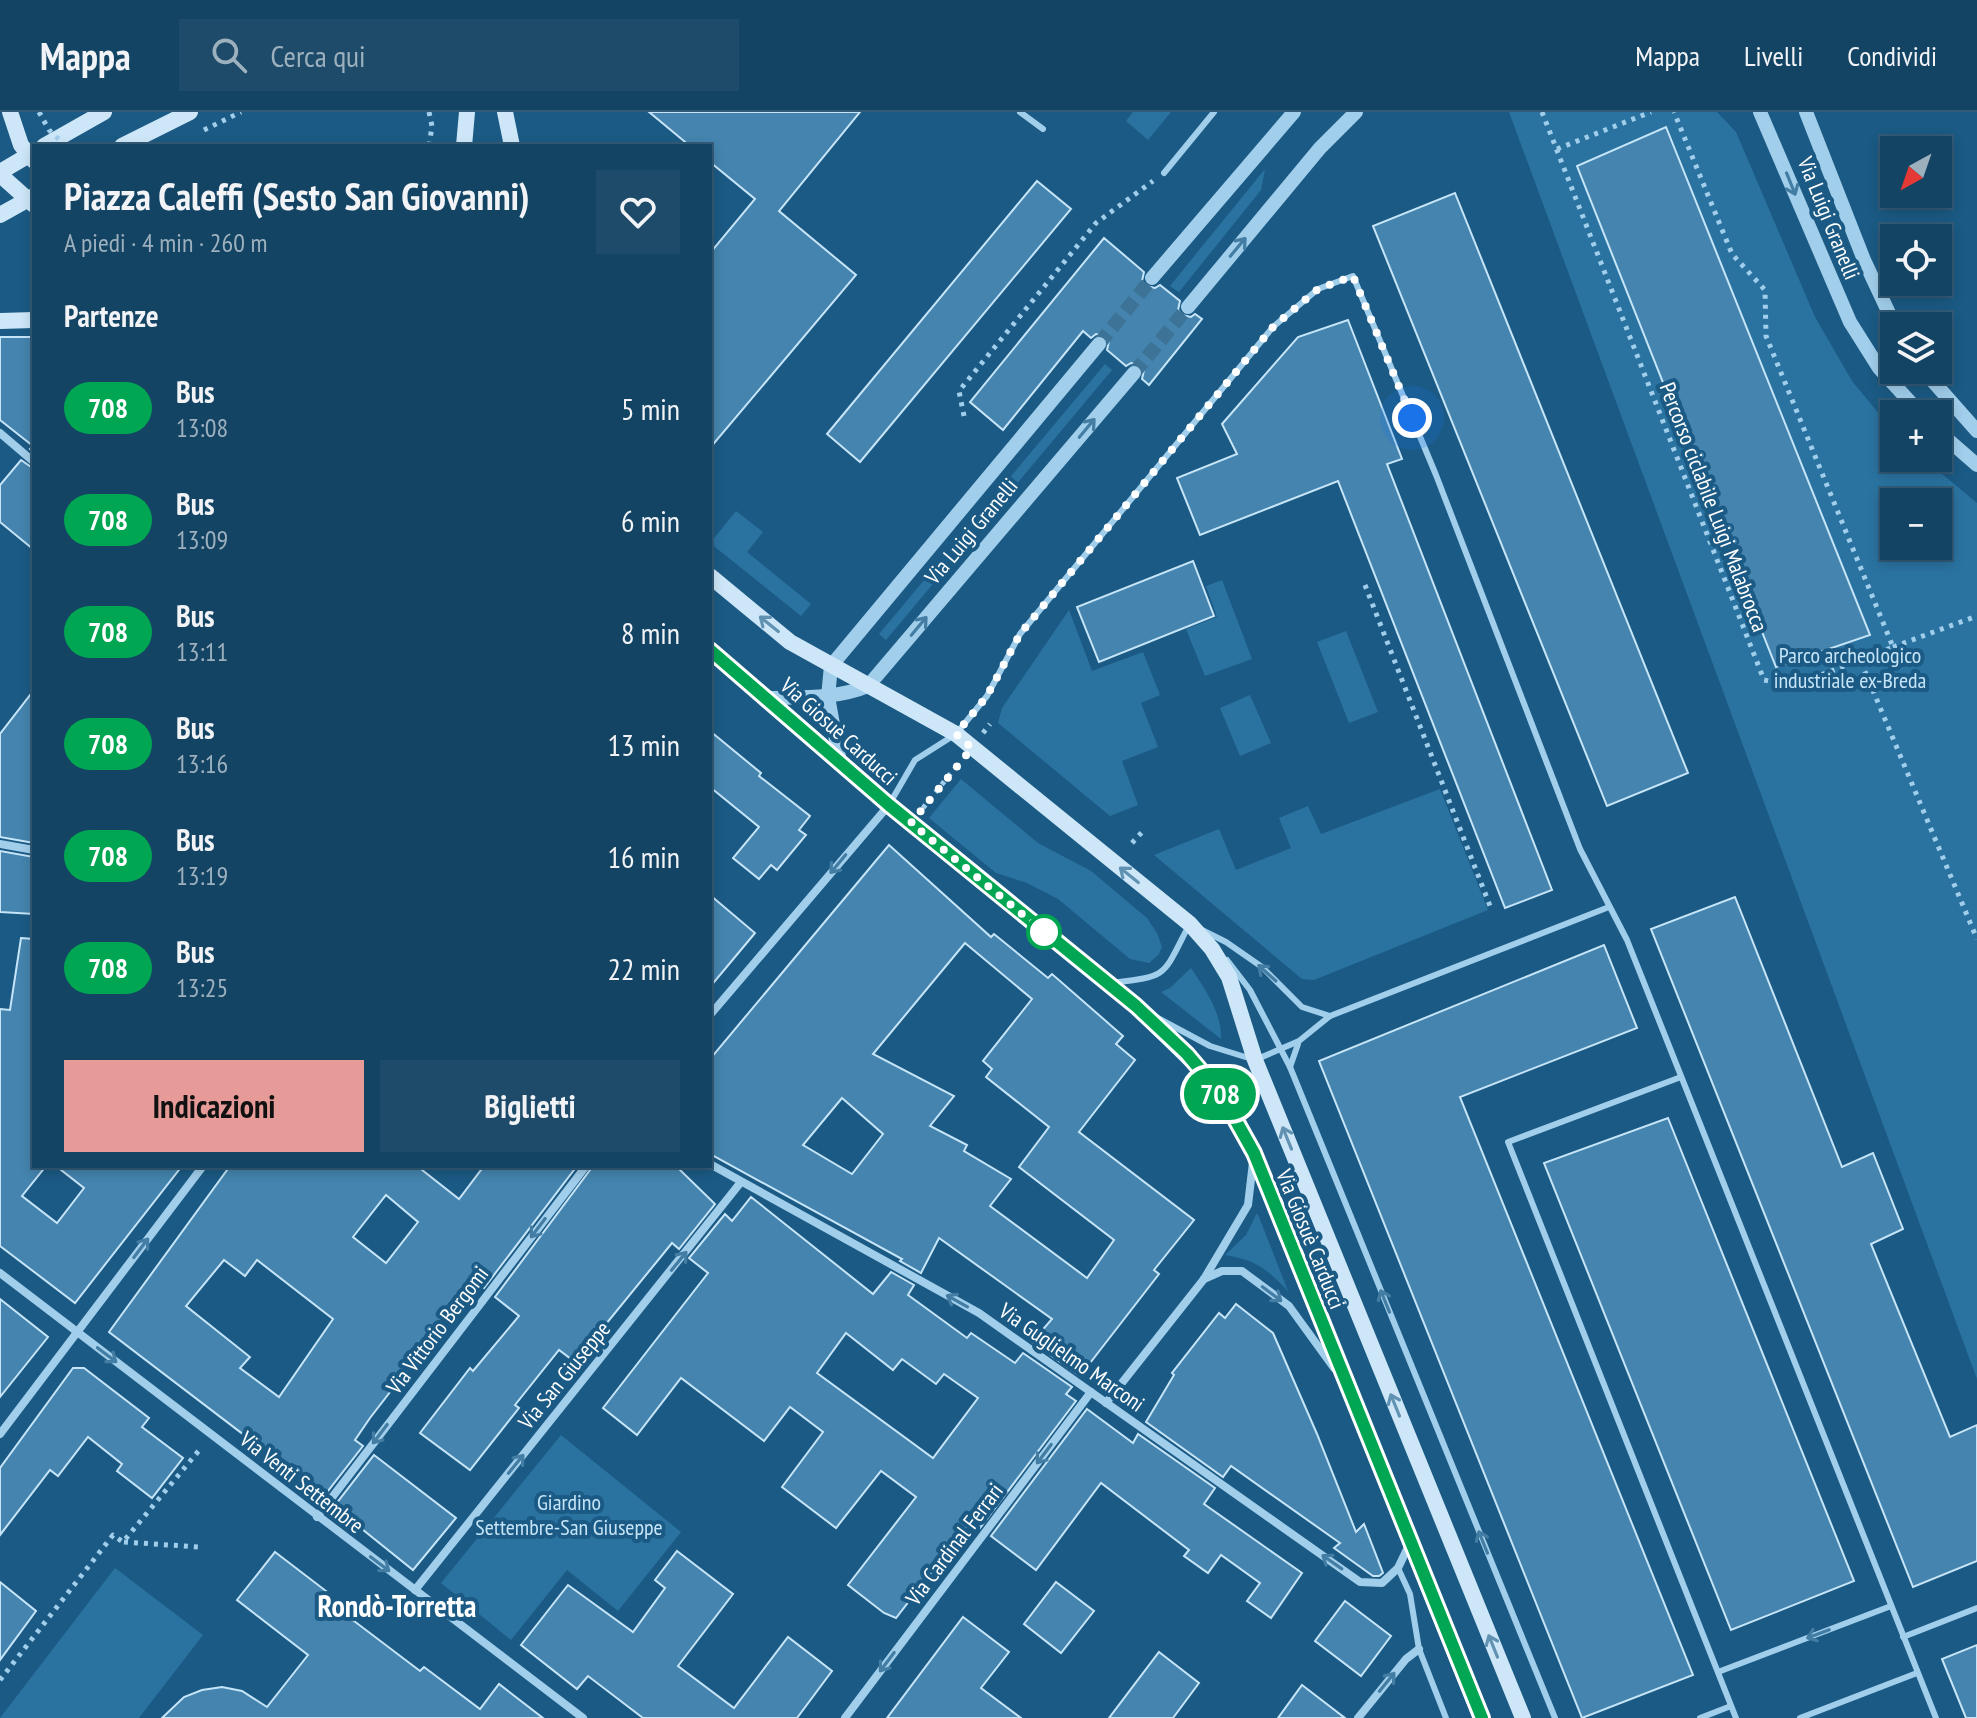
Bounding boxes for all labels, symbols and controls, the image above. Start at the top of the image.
search box [179,19,739,91]
text: Mappa [40,31,131,80]
icon: search [207,33,251,77]
text: Cerca qui [271,36,366,75]
text: Mappa [1635,37,1700,74]
text: Livelli [1744,37,1803,74]
text: Condividi [1847,37,1937,74]
north arrow [1880,136,1952,208]
map controls [1880,136,1952,560]
street label: Via Luigi Granelli [1791,152,1866,283]
button: heart [596,170,680,254]
text: Piazza Caleffi (Sesto San Giovanni) [64,171,530,220]
one-way arrow [1785,171,1799,195]
button: locate [1880,224,1952,296]
text: A piedi · 4 min · 260 m [64,226,267,259]
one-way arrow [1229,238,1247,258]
text: Partenze [64,296,159,335]
button: layers [1880,312,1952,384]
text: Bus [176,372,215,411]
street label: Percorso ciclabile Luigi Malabrocca [1654,378,1774,636]
text: 708 [88,389,128,426]
text: 5 min [621,389,680,428]
your location [1392,398,1432,438]
button: + [1880,400,1952,472]
text: 13:08 [176,411,228,444]
one-way arrow [1078,419,1096,439]
street label: Via Luigi Granelli [918,472,1023,591]
text: Bus [176,484,215,523]
button: − [1880,488,1952,560]
text: 708 [88,501,128,538]
text: 6 min [621,501,680,540]
text: 13:09 [176,523,228,556]
text: Bus [176,596,215,635]
text: 708 [88,613,128,650]
text: 8 min [621,613,680,652]
one-way arrow [759,615,779,633]
one-way arrow [910,617,928,637]
text: 13:11 [176,635,228,668]
park label: Parco archeologico industriale ex-Breda [1774,641,1926,694]
street label: Via Giosuè Carducci [774,670,903,791]
text: Bus [176,708,215,747]
text: 708 [88,725,128,762]
text: 13 min [607,725,680,764]
text: 13:16 [176,747,228,780]
text: Bus [176,820,215,859]
text: 708 [88,837,128,874]
text: 16 min [607,837,680,876]
one-way arrow [829,854,847,874]
text: 13:19 [176,859,228,892]
one-way arrow [1119,866,1140,884]
unlabelled marker [1027,915,1061,949]
text: Bus [176,932,215,971]
text: 708 [88,949,128,986]
text: 22 min [607,949,680,988]
one-way arrow [1257,964,1277,983]
text: 13:25 [176,971,228,1004]
button: Indicazioni [64,1060,364,1152]
button: Biglietti [380,1060,680,1152]
line badge: 708 [1174,1068,1266,1120]
text: 708 [1200,1075,1240,1112]
one-way arrow [1278,1126,1293,1151]
street label: Via Giosuè Carducci [1270,1164,1352,1313]
one-way arrow [530,1217,547,1238]
one-way arrow [133,1238,150,1259]
one-way arrow [669,1250,687,1271]
street label: Via Vittorio Bergomi [379,1261,494,1400]
one-way arrow [1261,1285,1282,1302]
one-way arrow [1377,1289,1391,1314]
one-way arrow [946,1293,970,1308]
street label: Via Guglielmo Marconi [993,1296,1150,1418]
street label: Via San Giuseppe [511,1315,616,1435]
one-way arrow [95,1346,117,1363]
one-way arrow [1387,1393,1402,1418]
one-way arrow [371,1423,388,1444]
street label: Via Venti Settembre [234,1424,370,1539]
one-way arrow [1036,1443,1053,1465]
one-way arrow [508,1454,525,1475]
street label: Via Cardinal Ferrari [898,1478,1009,1611]
park label: Giardino Settembre-San Giuseppe [475,1488,663,1541]
one-way arrow [1475,1530,1489,1555]
one-way arrow [1321,1554,1343,1570]
one-way arrow [368,1555,390,1572]
district label: Rondò-Torretta [318,1586,476,1625]
one-way arrow [1806,1628,1831,1642]
one-way arrow [1485,1634,1500,1659]
one-way arrow [879,1651,896,1672]
one-way arrow [1378,1672,1396,1693]

